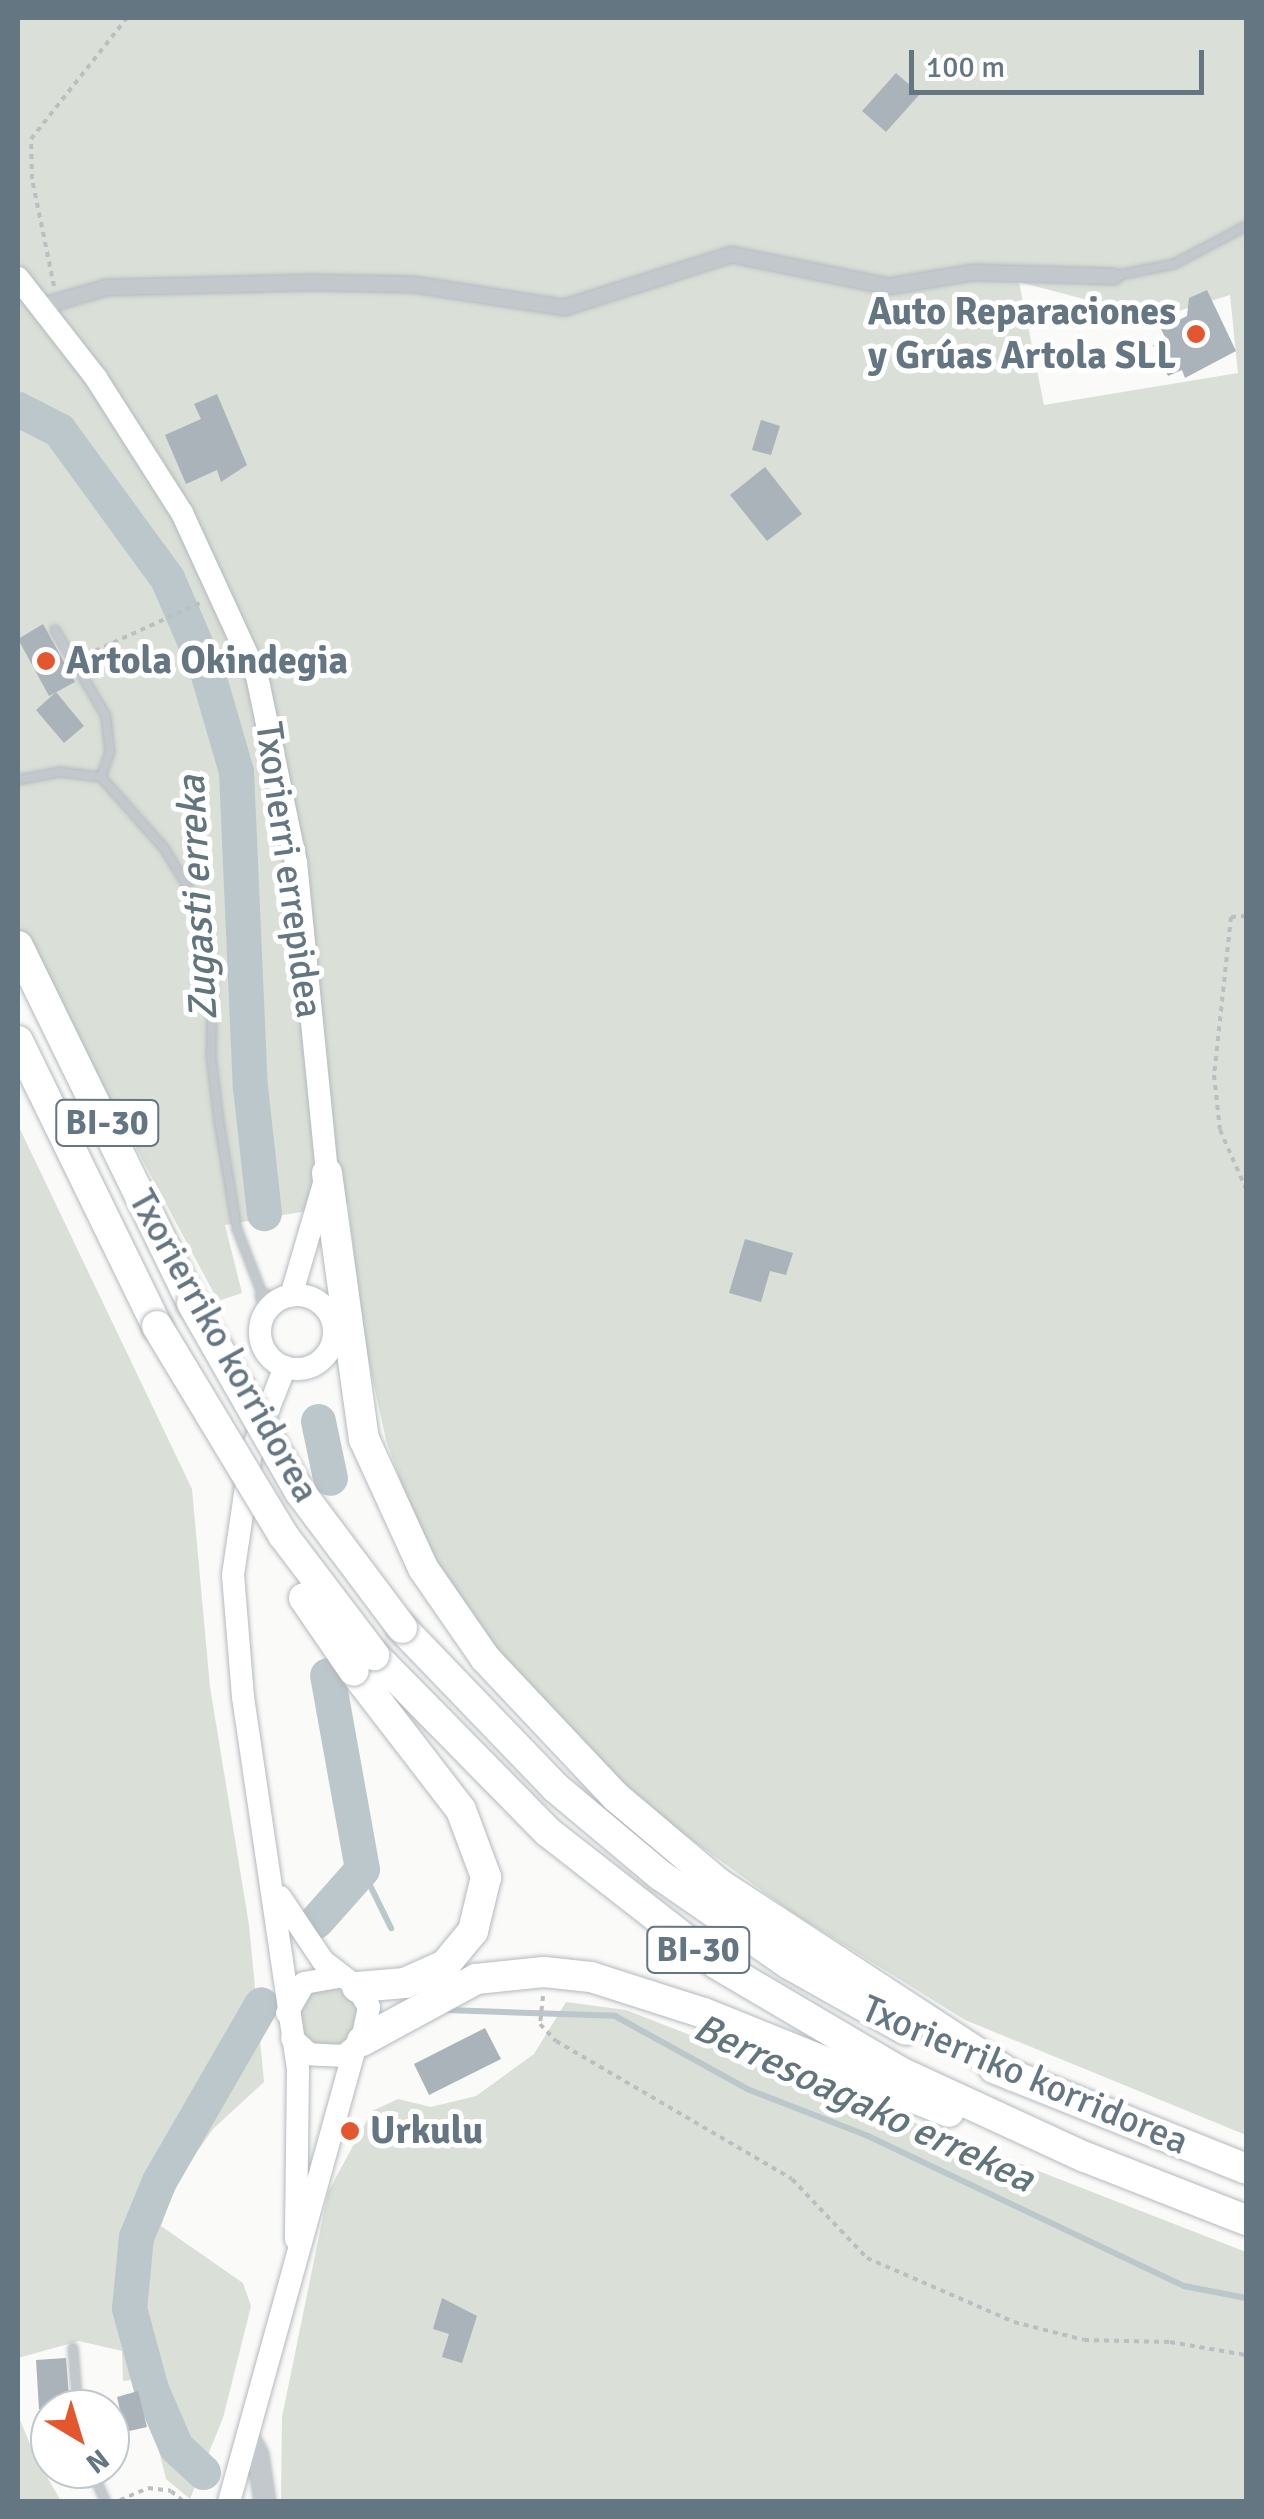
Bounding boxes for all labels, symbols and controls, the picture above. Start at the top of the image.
scale bar [914,30,1209,92]
text: 100 m [926,49,1005,86]
place label: Auto Reparaciones y Grúas Artola SLL [868,289,1176,378]
marker: Auto Reparaciones y Grúas Artola SLL [1185,323,1207,345]
place label: Artola Okindegia [66,638,348,684]
marker: Artola Okindegia [35,650,57,672]
street label: Txorierri errepidea [246,719,332,1021]
water label: Zugasti erreka [167,774,227,1022]
road number: BI-30 [54,1093,160,1153]
street label: Txorierriko korridorea [119,1182,329,1510]
road number: BI-30 [646,1920,750,1980]
street label: Txorierriko korridorea [855,1986,1195,2164]
water label: Berresoagako errekea [686,2003,1042,2203]
place label: Urkulu [370,2108,483,2154]
marker: Urkulu [339,2120,361,2142]
north arrow [30,2389,130,2489]
text: N [79,2442,115,2480]

